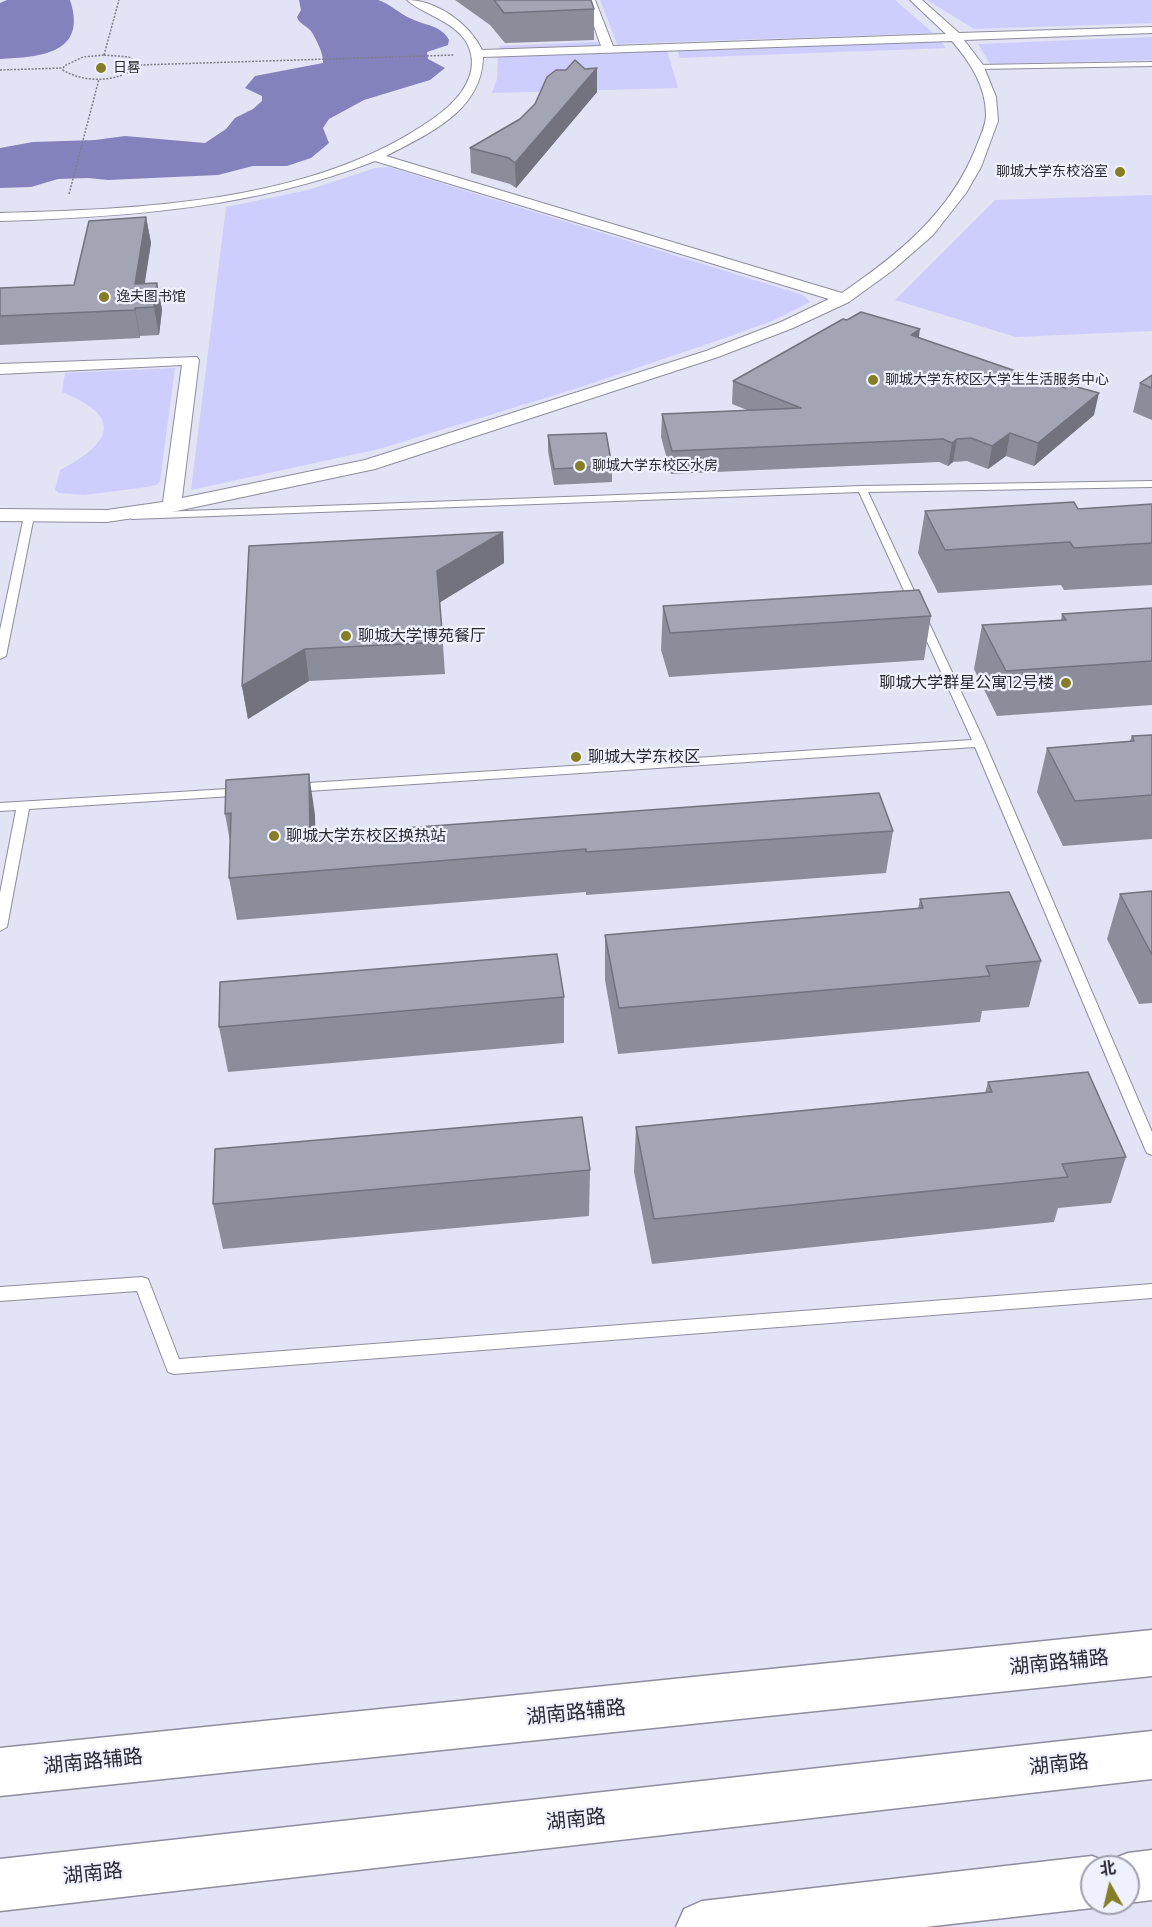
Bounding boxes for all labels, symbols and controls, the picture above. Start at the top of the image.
place label: 日晷 [113,60,141,76]
marker: 日晷 [94,61,108,75]
place label: 聊城大学东校浴室 [996,164,1108,180]
marker: 聊城大学东校浴室 [1113,165,1127,179]
place label: 逸夫图书馆 [116,289,186,305]
marker: 逸夫图书馆 [97,290,111,304]
place label: 聊城大学东校区大学生生活服务中心 [885,372,1109,388]
marker: 聊城大学东校区大学生生活服务中心 [866,373,880,387]
place label: 聊城大学东校区水房 [592,458,718,474]
marker: 聊城大学东校区水房 [573,459,587,473]
place label: 聊城大学博苑餐厅 [358,626,486,646]
marker: 聊城大学博苑餐厅 [339,629,353,643]
place label: 聊城大学群星公寓12号楼 [879,673,1054,693]
marker: 聊城大学群星公寓12号楼 [1059,676,1073,690]
place label: 聊城大学东校区 [588,747,700,767]
marker: 聊城大学东校区 [569,750,583,764]
place label: 聊城大学东校区换热站 [286,826,446,846]
marker: 聊城大学东校区换热站 [267,829,281,843]
street label: 湖南路辅路 [1008,1646,1110,1680]
street label: 湖南路辅路 [525,1696,627,1730]
street label: 湖南路辅路 [42,1745,144,1779]
street label: 湖南路 [1028,1750,1090,1780]
street label: 湖南路 [545,1805,607,1835]
north arrow [1080,1855,1140,1915]
text: 北 [1098,1858,1117,1879]
street label: 湖南路 [62,1859,124,1889]

